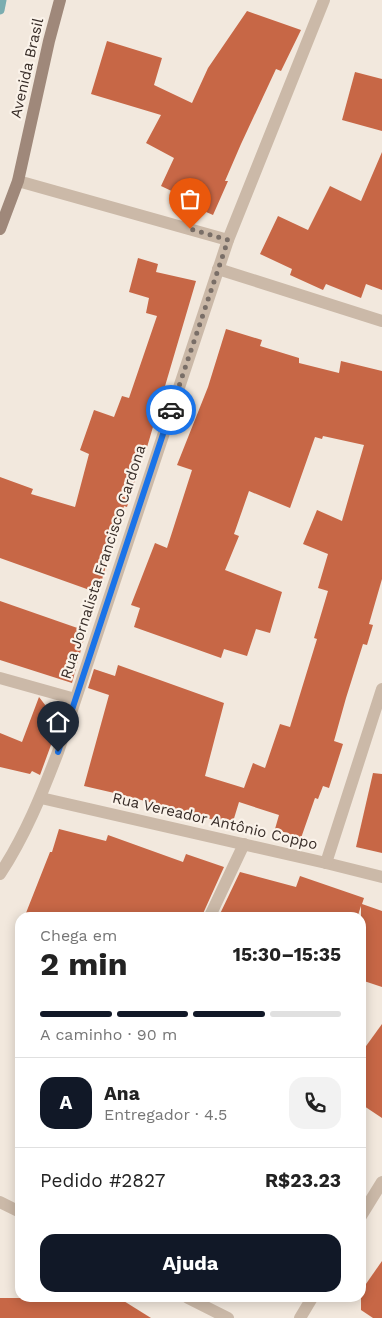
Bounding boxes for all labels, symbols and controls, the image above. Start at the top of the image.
street label: Avenida Brasil [7,16,47,120]
pin [169,178,211,229]
icon: bag [176,185,204,213]
courier [146,385,196,435]
icon: car [157,396,185,424]
street label: Rua Jornalista Francisco Cardona [57,442,150,681]
pin [37,701,79,752]
icon: home [44,708,72,736]
street label: Rua Vereador Antônio Coppo [111,789,319,853]
text: Chega em [40,926,117,945]
text: 15:30–15:35 [233,943,341,966]
text: 2 min [40,945,128,983]
text: A caminho · 90 m [40,1025,177,1044]
button: phone [289,1077,341,1129]
text: Ana [104,1082,140,1105]
text: A [60,1091,72,1114]
text: Entregador · 4.5 [104,1105,227,1124]
text: Pedido #2827 [40,1169,165,1192]
text: R$23.23 [265,1169,341,1192]
button: Ajuda [40,1234,341,1292]

